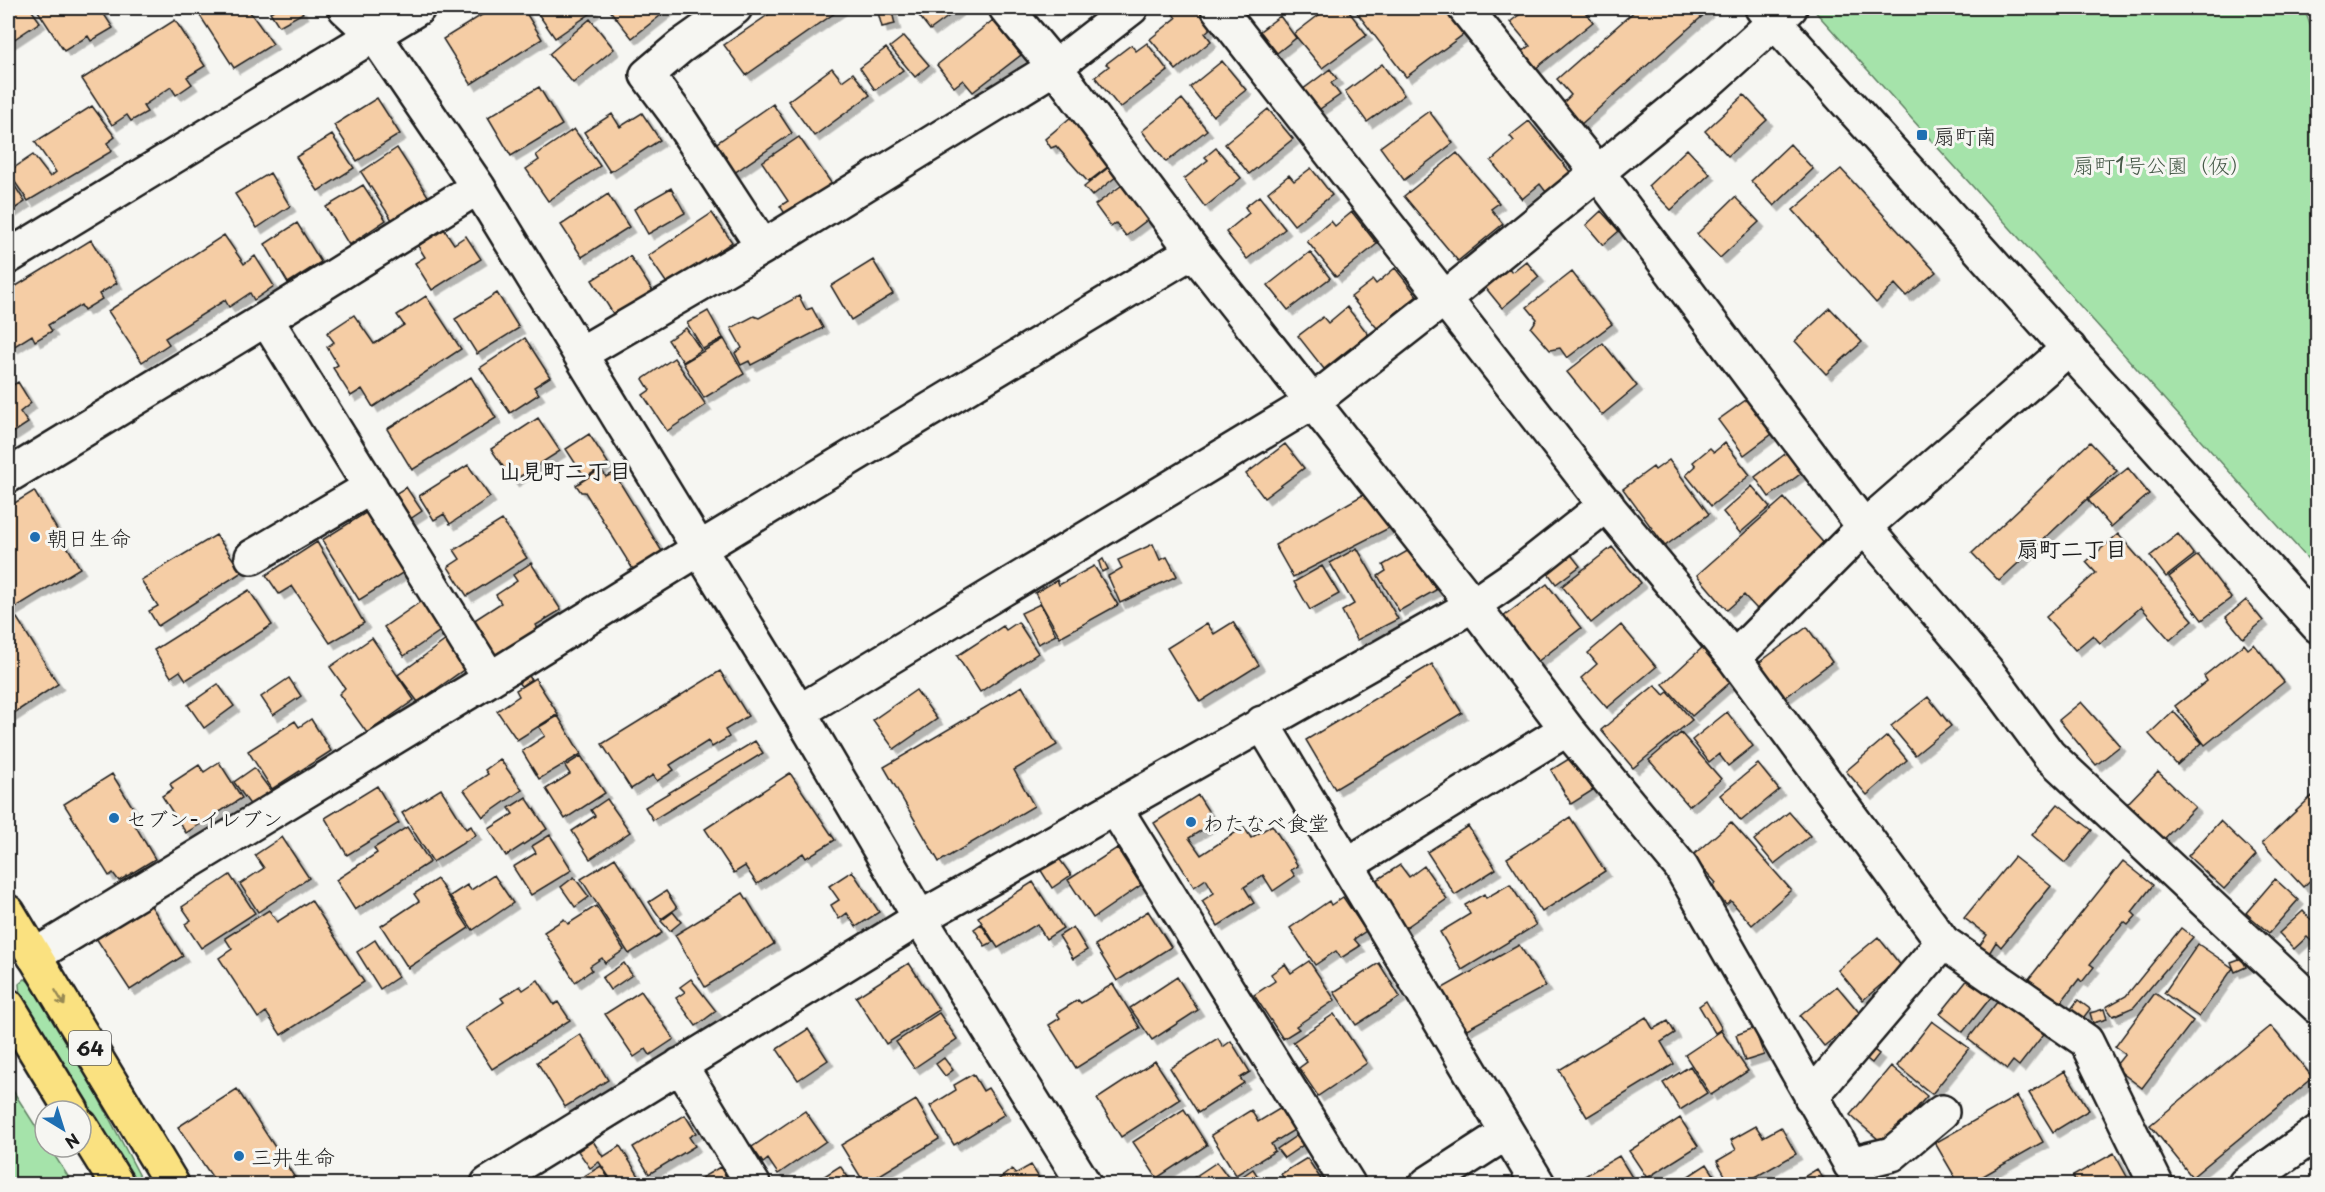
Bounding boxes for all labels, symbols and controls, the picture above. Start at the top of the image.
place label: 扇町南 [1934,119,1997,151]
marker: 扇町南 [1915,128,1929,142]
park label: 扇町1号公園（仮） [2073,148,2251,180]
district label: 山見町二丁目 [499,453,631,486]
place label: 朝日生命 [47,521,131,553]
marker: 朝日生命 [28,530,42,544]
district label: 扇町二丁目 [2017,531,2127,564]
place label: セブン-イレブン [126,802,283,834]
place label: わたなべ食堂 [1203,806,1329,838]
marker: セブン-イレブン [107,811,121,825]
marker: わたなべ食堂 [1184,815,1198,829]
one-way arrow [54,989,66,1006]
road number: 64 [69,1031,111,1065]
north arrow [33,1099,93,1159]
text: N [60,1128,85,1155]
place label: 三井生命 [251,1140,335,1172]
marker: 三井生命 [232,1149,246,1163]

